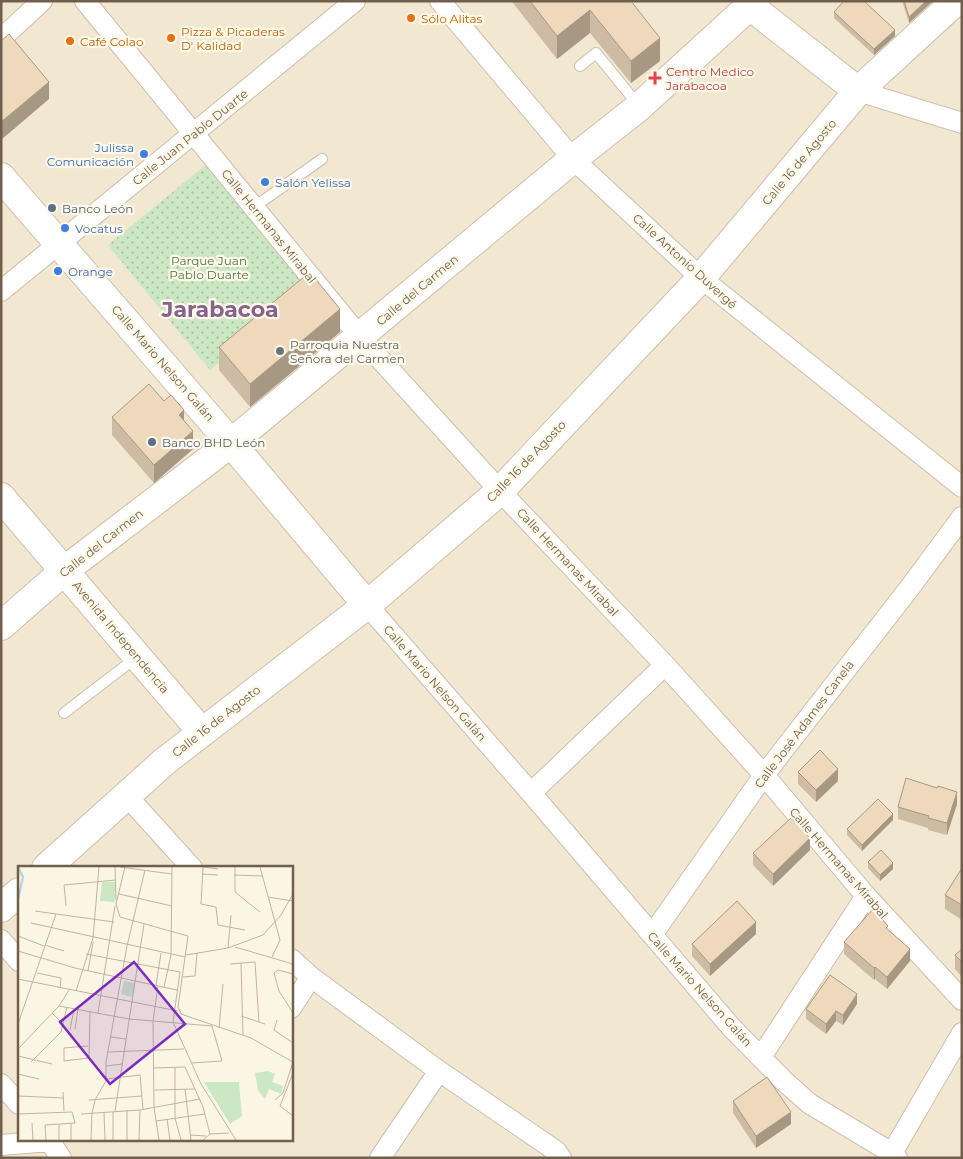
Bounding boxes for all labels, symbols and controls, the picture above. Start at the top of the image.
place label: Sólo Alitas [421,11,482,26]
marker: Sólo Alitas [405,12,417,24]
place label: Pizza & Picaderas D' Kalidad [181,24,285,53]
marker: Pizza & Picaderas D' Kalidad [165,32,177,44]
place label: Café Colao [80,34,143,49]
marker: Café Colao [64,35,76,47]
place label: Centro Medico Jarabacoa [665,64,754,93]
marker: Centro Medico Jarabacoa [648,71,662,85]
street label: Calle Juan Pablo Duarte [129,86,251,188]
street label: Calle 16 de Agosto [759,116,839,208]
place label: Julissa Comunicación [47,140,134,169]
marker: Julissa Comunicación [138,148,150,160]
street label: Calle Hermanas Mirabal [218,166,320,286]
place label: Salón Yelissa [275,175,351,190]
marker: Salón Yelissa [259,176,271,188]
place label: Banco León [62,201,133,216]
marker: Banco León [46,202,58,214]
street label: Calle Antonio Duvergé [630,210,740,312]
place label: Vocatus [75,221,123,236]
marker: Vocatus [59,222,71,234]
street label: Calle del Carmen [373,251,461,329]
park label: Parque Juan Pablo Duarte [169,253,249,282]
place label: Orange [68,264,113,279]
marker: Orange [52,265,64,277]
district label: Jarabacoa [161,296,278,323]
street label: Calle Mario Nelson Galán [108,302,218,424]
place label: Parroquia Nuestra Señora del Carmen [290,337,405,366]
marker: Parroquia Nuestra Señora del Carmen [274,345,286,357]
street label: Calle 16 de Agosto [483,417,569,505]
place label: Banco BHD León [162,435,265,450]
marker: Banco BHD León [146,436,158,448]
street label: Calle Hermanas Mirabal [514,505,622,619]
street label: Calle del Carmen [56,506,146,580]
street label: Avenida Independencia [69,578,173,696]
street label: Calle Mario Nelson Galán [380,622,490,744]
street label: Calle José Adames Canela [751,657,857,791]
street label: Calle 16 de Agosto [169,682,263,760]
street label: Calle Hermanas Mirabal [787,804,891,922]
inset map [18,866,292,1142]
street label: Calle Mario Nelson Galán [645,929,755,1049]

